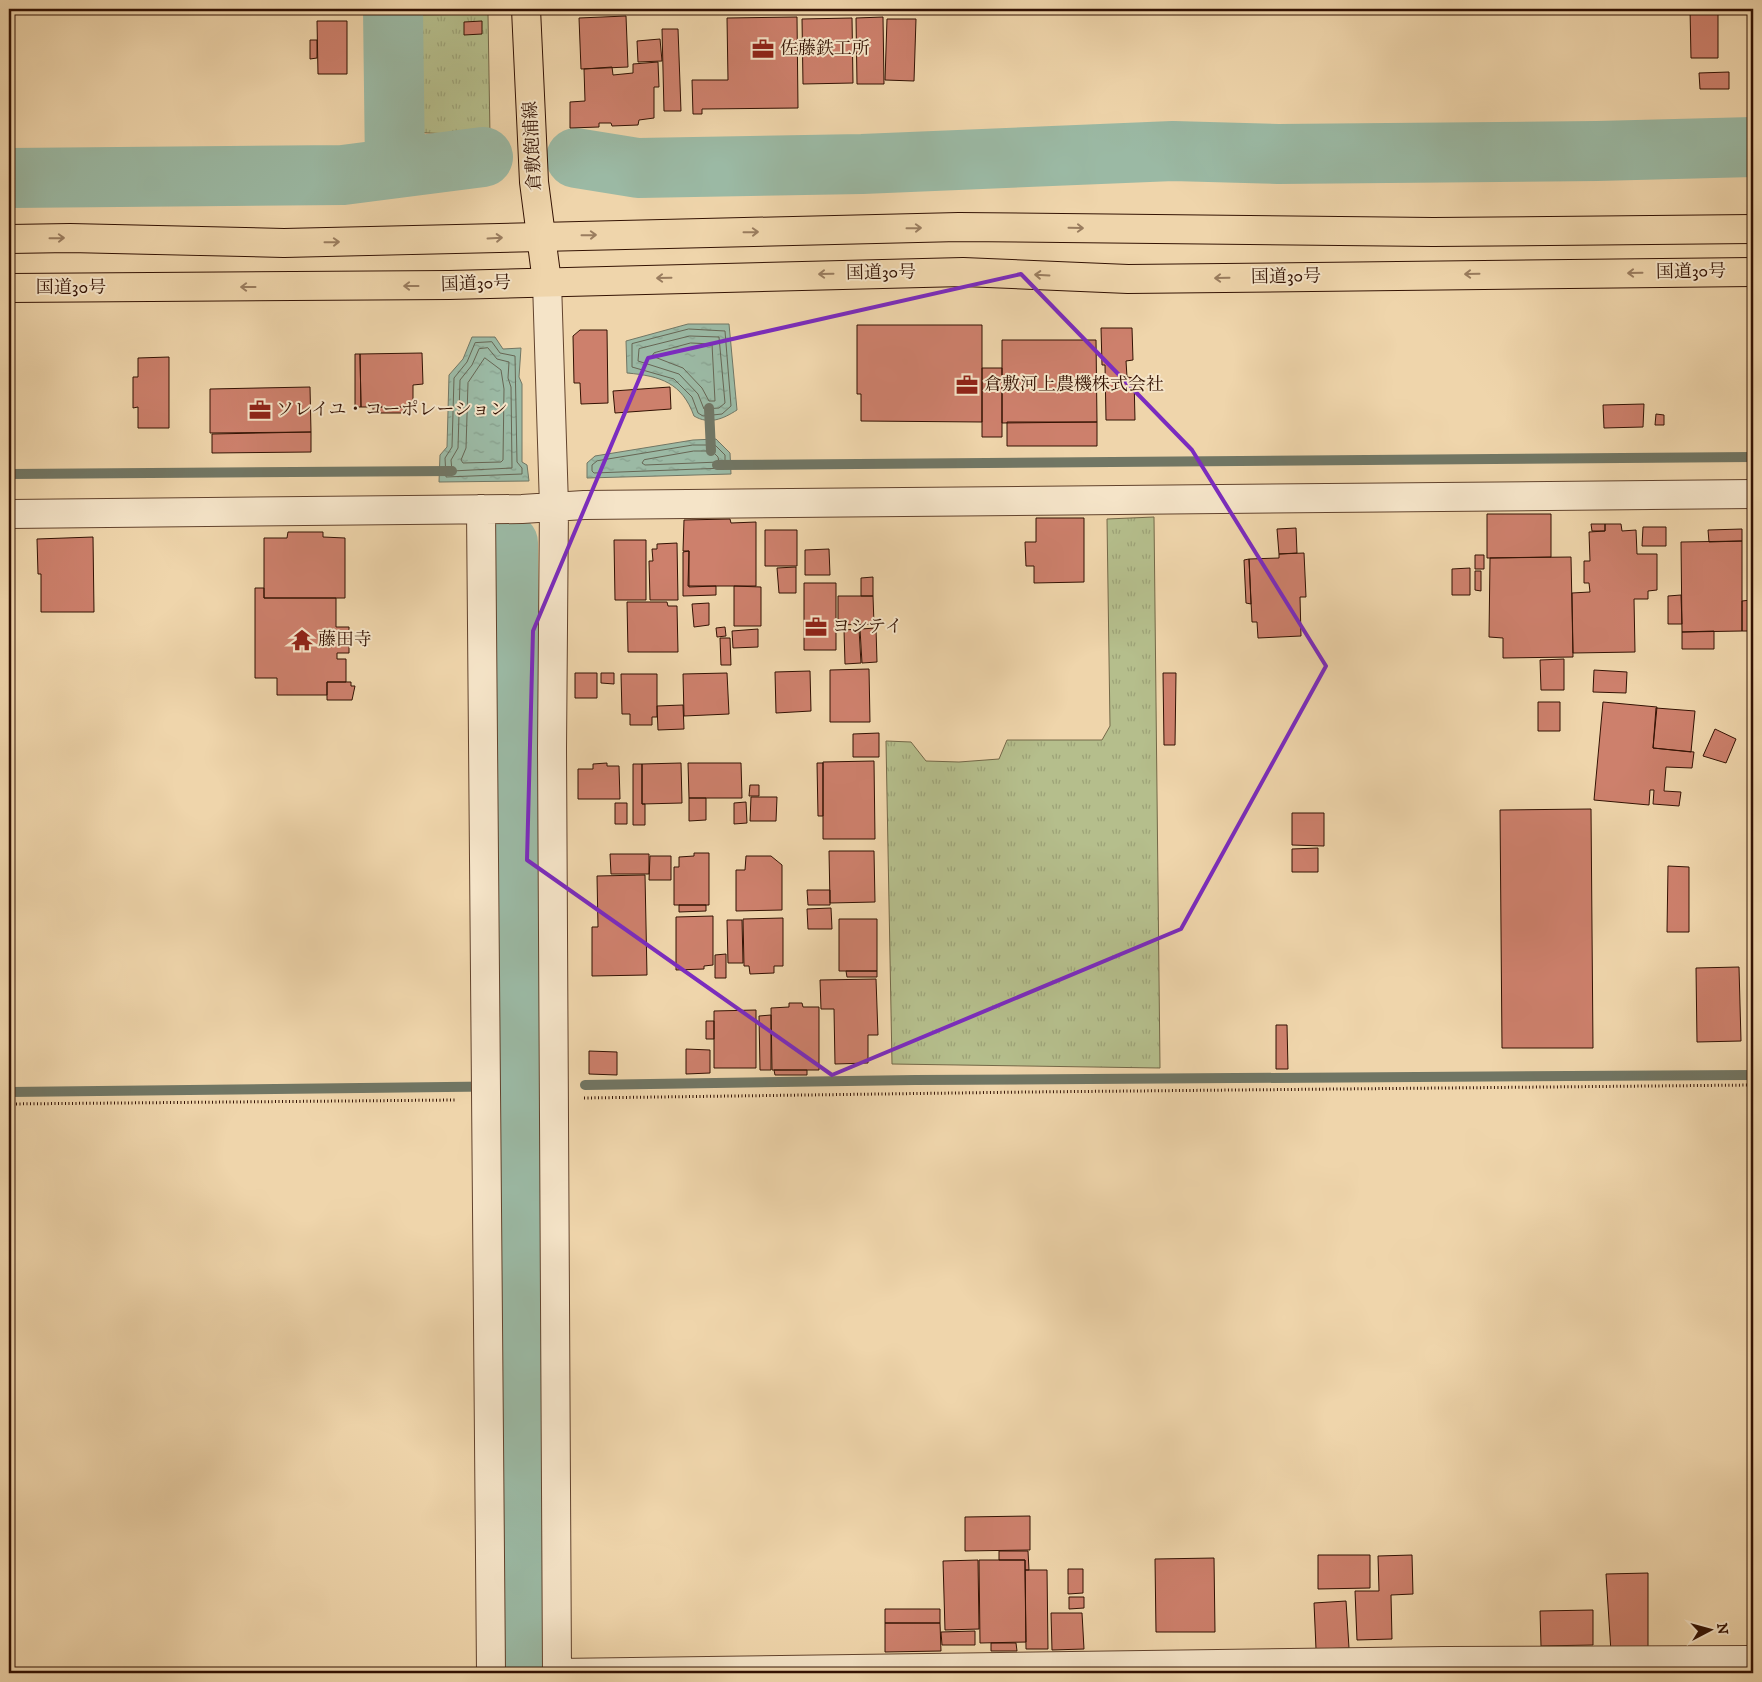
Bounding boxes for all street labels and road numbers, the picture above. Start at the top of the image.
street label: 倉敷飽浦線 [520,100,546,192]
street label: 国道30号 [1656,260,1726,284]
street label: 国道30号 [846,261,916,285]
street label: 国道30号 [1251,265,1321,289]
street label: 国道30号 [440,272,512,296]
street label: 国道30号 [36,277,106,299]

